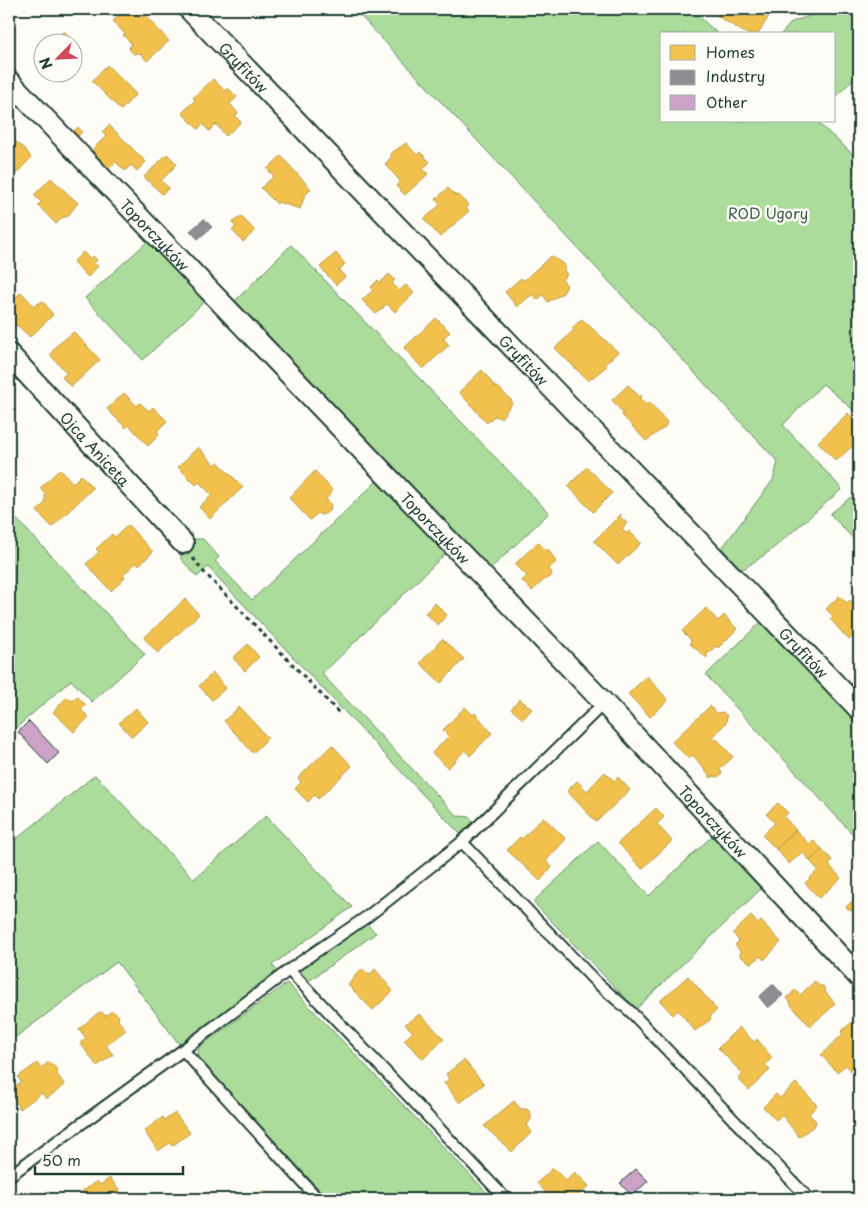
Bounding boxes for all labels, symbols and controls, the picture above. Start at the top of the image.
north arrow [32,32,82,82]
legend [660,32,836,122]
street label: Gryfitów [214,36,275,98]
text: Homes [706,40,755,63]
text: N [34,54,58,73]
text: Industry [706,64,765,87]
text: Other [706,90,747,113]
street label: Toporczyków [115,193,196,276]
park label: ROD Ugory [728,201,808,224]
street label: Gryfitów [494,329,555,390]
street label: Ojca Aniceta [55,406,136,491]
street label: Toporczyków [396,486,477,569]
street label: Gryfitów [774,621,835,683]
street label: Toporczyków [674,779,754,863]
scale bar [35,1143,182,1175]
text: 50 m [42,1148,81,1171]

